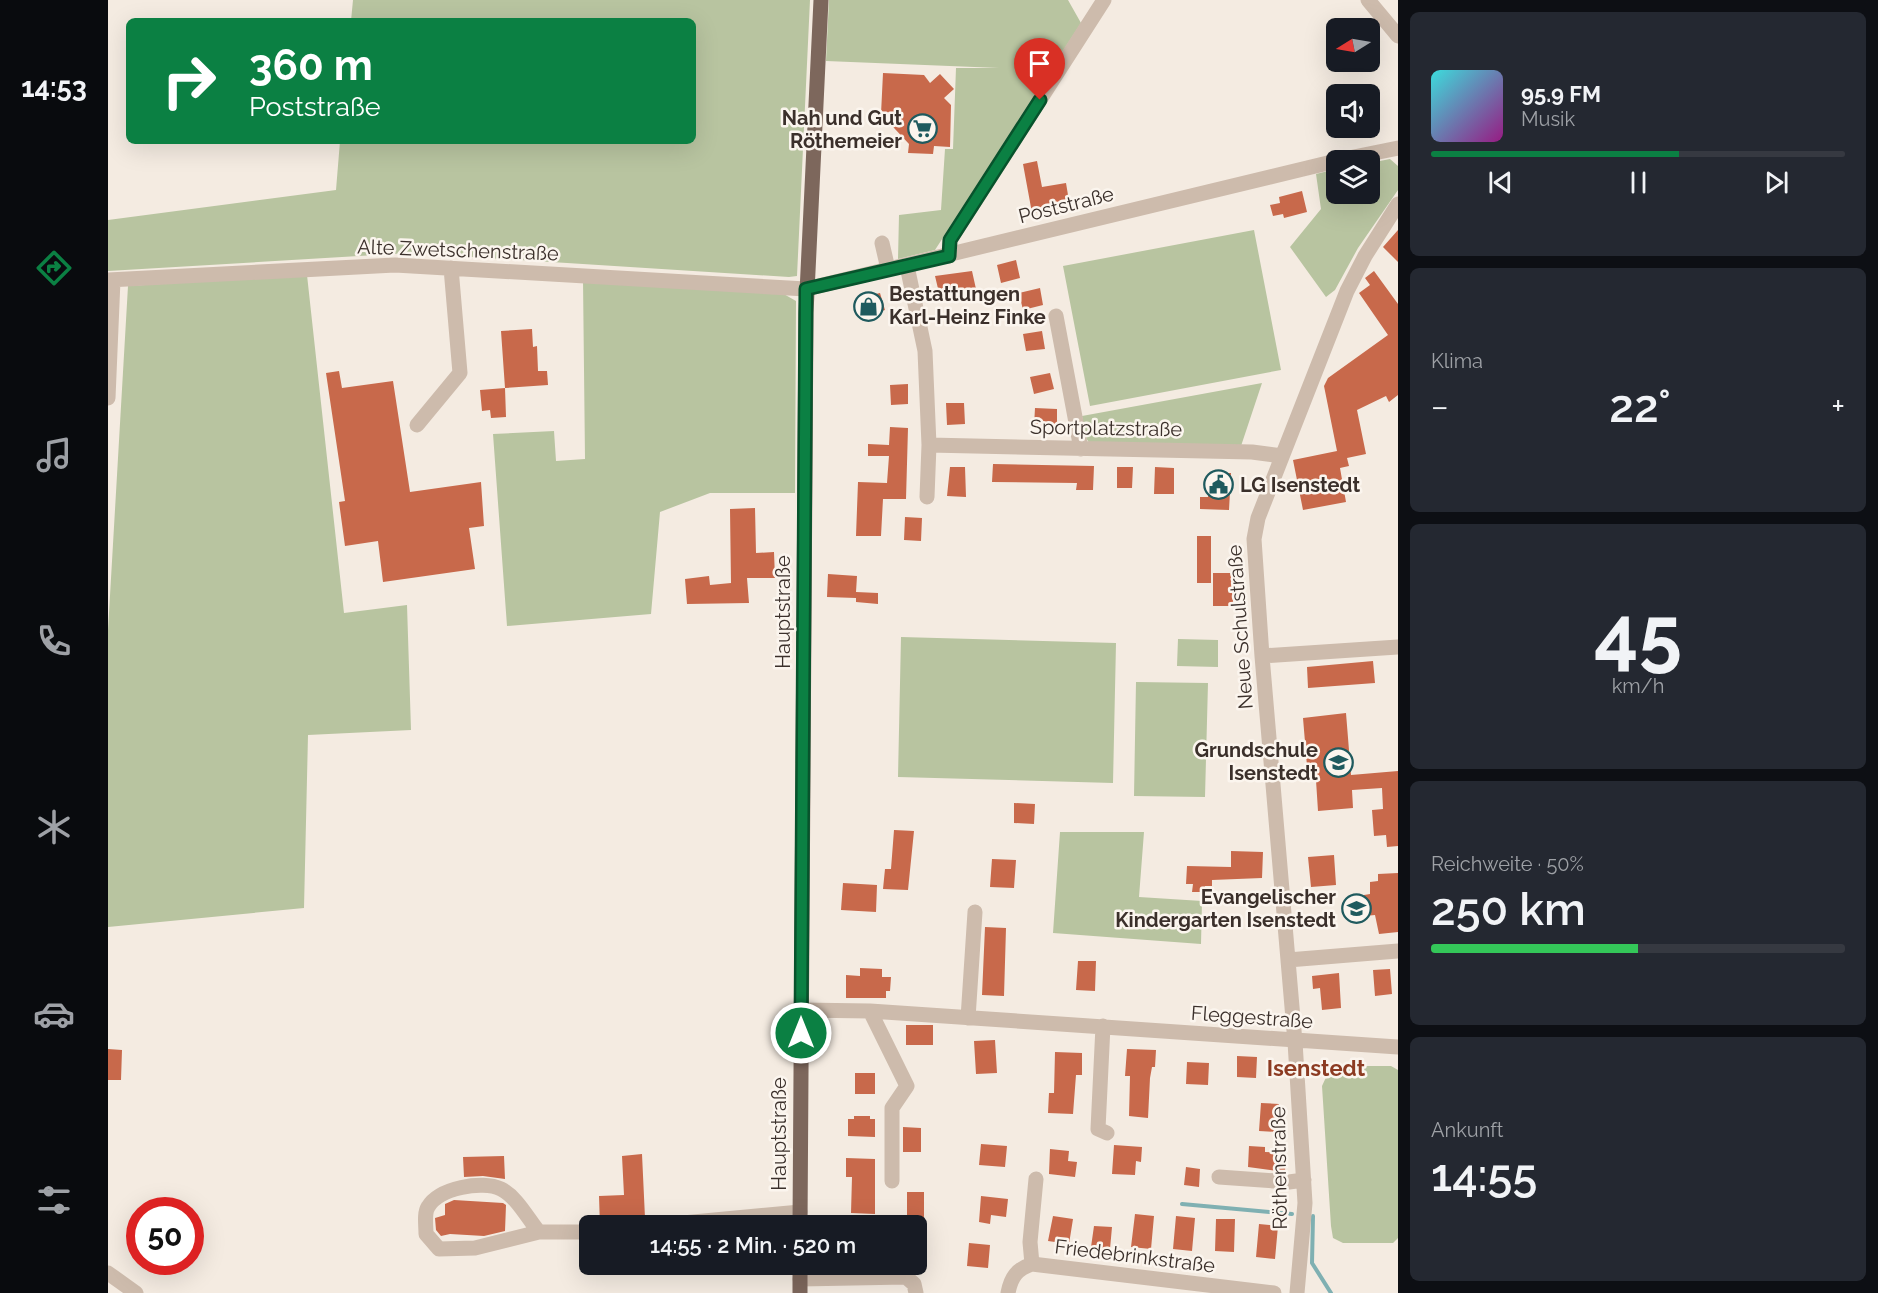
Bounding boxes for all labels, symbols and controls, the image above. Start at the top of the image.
north arrow [1326,18,1380,72]
map controls [1326,18,1380,204]
pin [1014,38,1065,100]
text: 360 m [249,41,373,90]
icon: right [150,42,228,120]
icon: arrive [1023,47,1056,80]
text: 14:53 [21,72,87,103]
text: 95.9 FM [1521,81,1601,107]
button: sound [1326,84,1380,138]
text: Poststraße [249,91,381,122]
place label: Nah und Gut Röthemeier [782,106,902,153]
text: Musik [1521,107,1575,131]
supermarket icon: Nah und Gut Röthemeier [907,113,939,145]
button: layers [1326,150,1380,204]
icon: previous [1484,166,1517,199]
icon: pause [1622,166,1655,199]
icon: next [1760,166,1793,199]
street label: Poststraße [1016,182,1116,228]
street label: Alte Zwetschenstraße [357,234,559,266]
icon: directions [33,247,75,289]
place label: Bestattungen Karl-Heinz Finke [889,282,1046,329]
shop icon: Bestattungen Karl-Heinz Finke [852,290,884,322]
text: Klima [1431,349,1483,373]
text: 22° [1609,380,1671,433]
text: − [1431,387,1449,426]
text: + [1831,387,1845,426]
street label: Sportplatzstraße [1030,415,1183,441]
icon: music [33,434,75,476]
public building icon: LG Isenstedt [1203,469,1235,501]
place label: LG Isenstedt [1240,473,1360,497]
street label: Neue Schulstraße [1222,544,1258,710]
street label: Hauptstraße [771,555,795,669]
text: 45 [1594,589,1682,680]
icon: phone [33,620,75,662]
text: km/h [1612,674,1664,698]
place label: Grundschule Isenstedt [1195,738,1318,785]
school or university icon: Grundschule Isenstedt [1323,746,1355,778]
icon: climate [33,806,75,848]
text: Reichweite · 50% [1431,852,1584,876]
text: 250 km [1431,883,1586,936]
place label: Evangelischer Kindergarten Isenstedt [1115,885,1336,932]
school or university icon: Evangelischer Kindergarten Isenstedt [1341,892,1373,924]
icon: car [33,993,75,1035]
position arrow [769,1001,833,1065]
street label: Fleggestraße [1190,1001,1314,1033]
district label: Isenstedt [1267,1055,1366,1081]
street label: Hauptstraße [767,1077,791,1191]
street label: Röthenstraße [1266,1106,1292,1230]
text: Ankunft [1431,1118,1504,1142]
text: 14:55 [1431,1149,1537,1202]
icon: filters [33,1179,75,1221]
speed limit sign: 50 [126,1197,204,1275]
text: 14:55 · 2 Min. · 520 m [650,1232,856,1258]
street label: Friedebrinkstraße [1053,1234,1217,1278]

